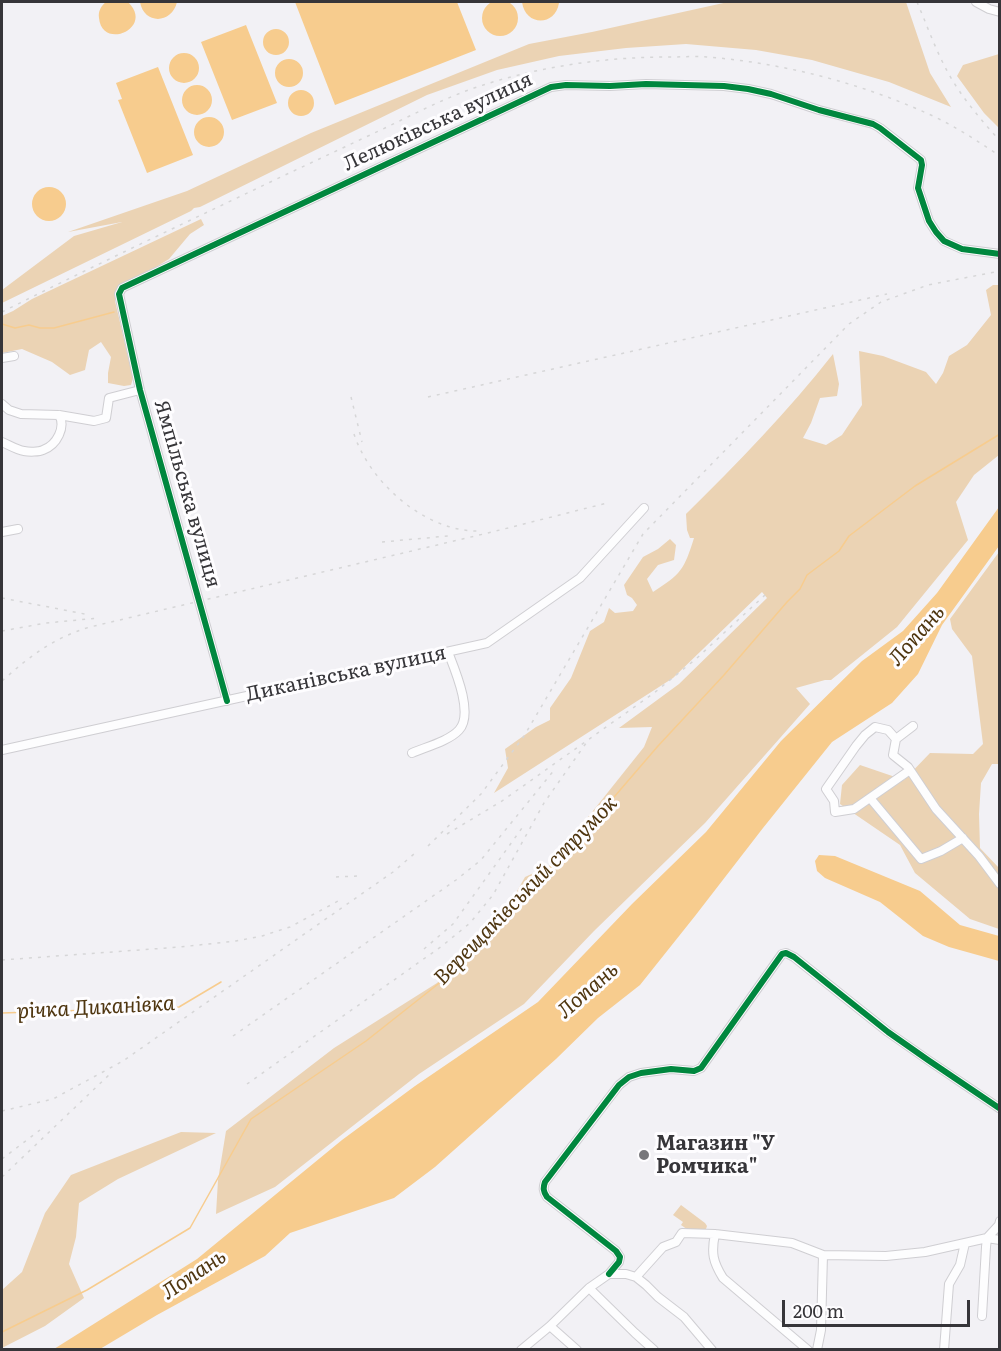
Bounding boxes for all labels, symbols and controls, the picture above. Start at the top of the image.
street label: Лелюківська вулиця [339,68,537,176]
street label: Ямпільська вулиця [149,397,225,591]
water label: Лопань [884,600,950,672]
street label: Диканівська вулиця [244,641,448,707]
water label: Верещаківський струмок [429,791,623,991]
water label: Лопань [552,958,624,1024]
water label: річка Диканівка [16,991,176,1025]
place label: Магазин "У Ромчика" [656,1132,775,1179]
marker: Магазин "У Ромчика" [637,1148,651,1162]
water label: Лопань [157,1244,231,1306]
scale bar [785,1288,972,1326]
text: 200 m [793,1297,844,1324]

